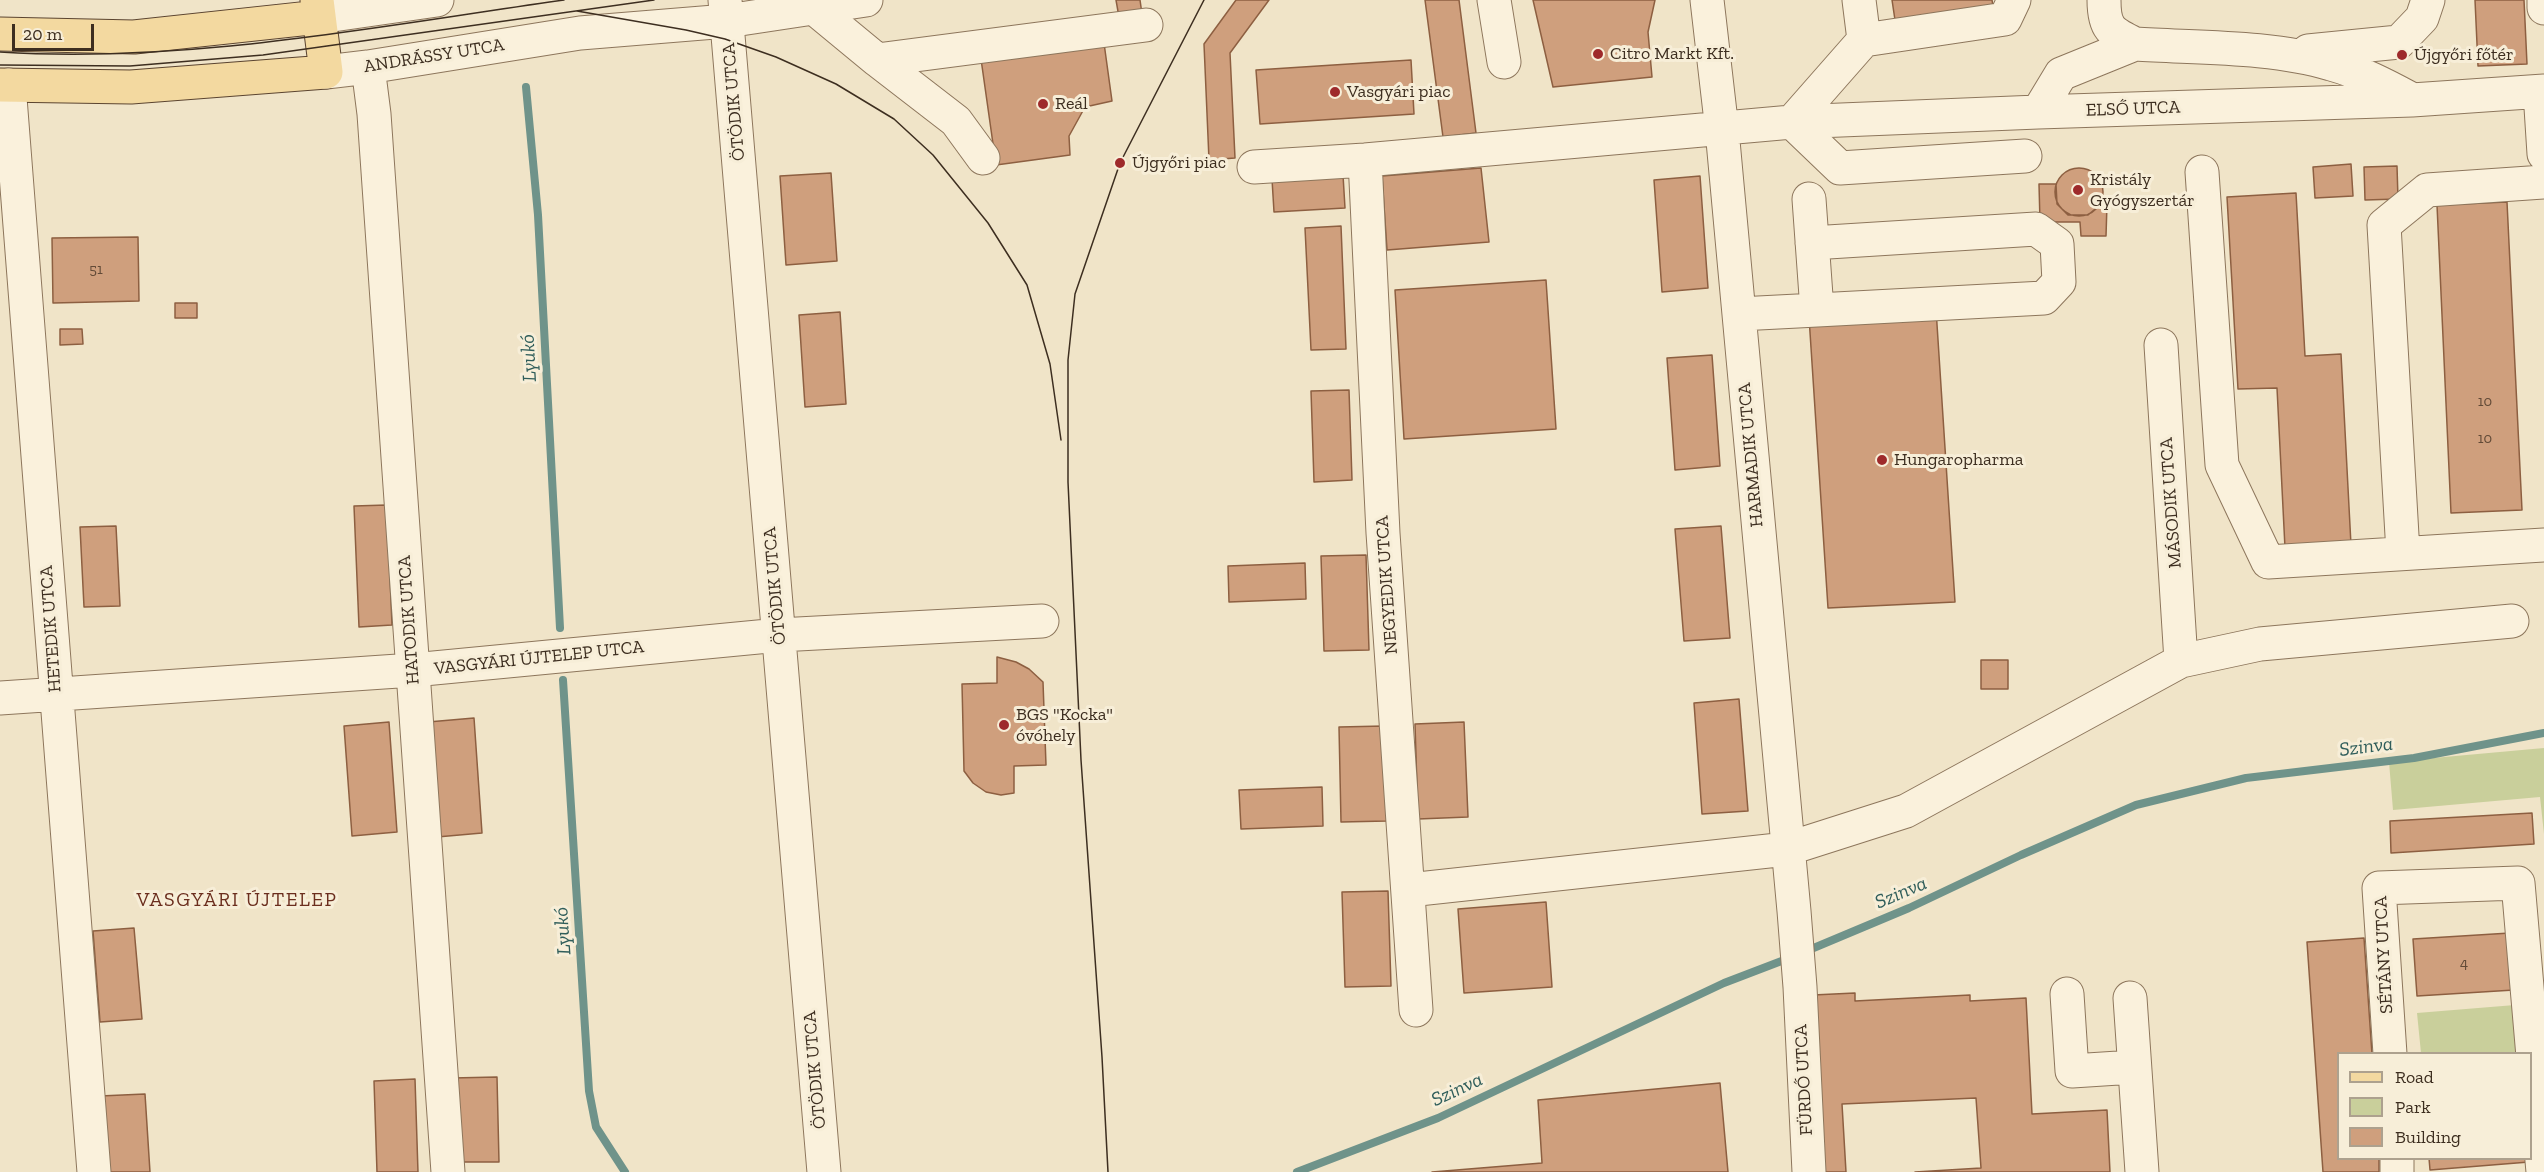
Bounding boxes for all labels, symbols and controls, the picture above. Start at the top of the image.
scale bar [15,12,98,50]
text: 20 m [23,23,62,45]
street label: ANDRÁSSY UTCA [362,34,506,78]
street label: ÖTÖDIK UTCA [718,42,750,162]
place label: Citro Markt Kft. [1610,43,1734,65]
place label: Újgyőri főtér [2414,44,2514,66]
marker: Citro Markt Kft. [1591,47,1605,61]
marker: Újgyőri főtér [2395,48,2409,62]
place label: Vasgyári piac [1347,81,1450,103]
marker: Vasgyári piac [1328,85,1342,99]
place label: Reál [1055,93,1088,115]
marker: Reál [1036,97,1050,111]
street label: ELSŐ UTCA [2085,97,2181,121]
place label: Újgyőri piac [1132,152,1226,174]
marker: Újgyőri piac [1113,156,1127,170]
place label: Kristály Gyógyszertár [2090,169,2195,212]
marker: Kristály Gyógyszertár [2071,183,2085,197]
house number: 51 [89,261,103,279]
water label: Lyukó [516,333,542,383]
street label: HARMADIK UTCA [1734,382,1768,528]
house number: 10 [2478,393,2492,411]
house number: 10 [2478,430,2492,448]
street label: MÁSODIK UTCA [2156,437,2186,569]
place label: Hungaropharma [1894,449,2023,471]
marker: Hungaropharma [1875,453,1889,467]
street label: NEGYEDIK UTCA [1371,515,1403,655]
street label: ÖTÖDIK UTCA [759,526,791,646]
street label: HATODIK UTCA [394,555,424,685]
street label: HETEDIK UTCA [36,565,66,693]
street label: VASGYÁRI ÚJTELEP UTCA [433,636,645,680]
place label: BGS "Kocka" óvóhely [1016,704,1113,746]
marker: BGS "Kocka" óvóhely [997,718,1011,732]
water label: Szinva [2338,732,2394,762]
water label: Szinva [1871,871,1931,915]
district label: VASGYÁRI ÚJTELEP [136,888,338,912]
street label: SÉTÁNY UTCA [2370,896,2398,1014]
water label: Lyukó [549,906,577,956]
house number: 4 [2460,955,2468,973]
street label: ÖTÖDIK UTCA [799,1010,831,1130]
street label: FÜRDŐ UTCA [1790,1024,1818,1136]
legend [2337,1052,2532,1160]
text: Road [2395,1066,2434,1088]
water label: Szinva [1427,1068,1487,1112]
text: Park [2395,1096,2431,1118]
text: Building [2395,1126,2461,1148]

